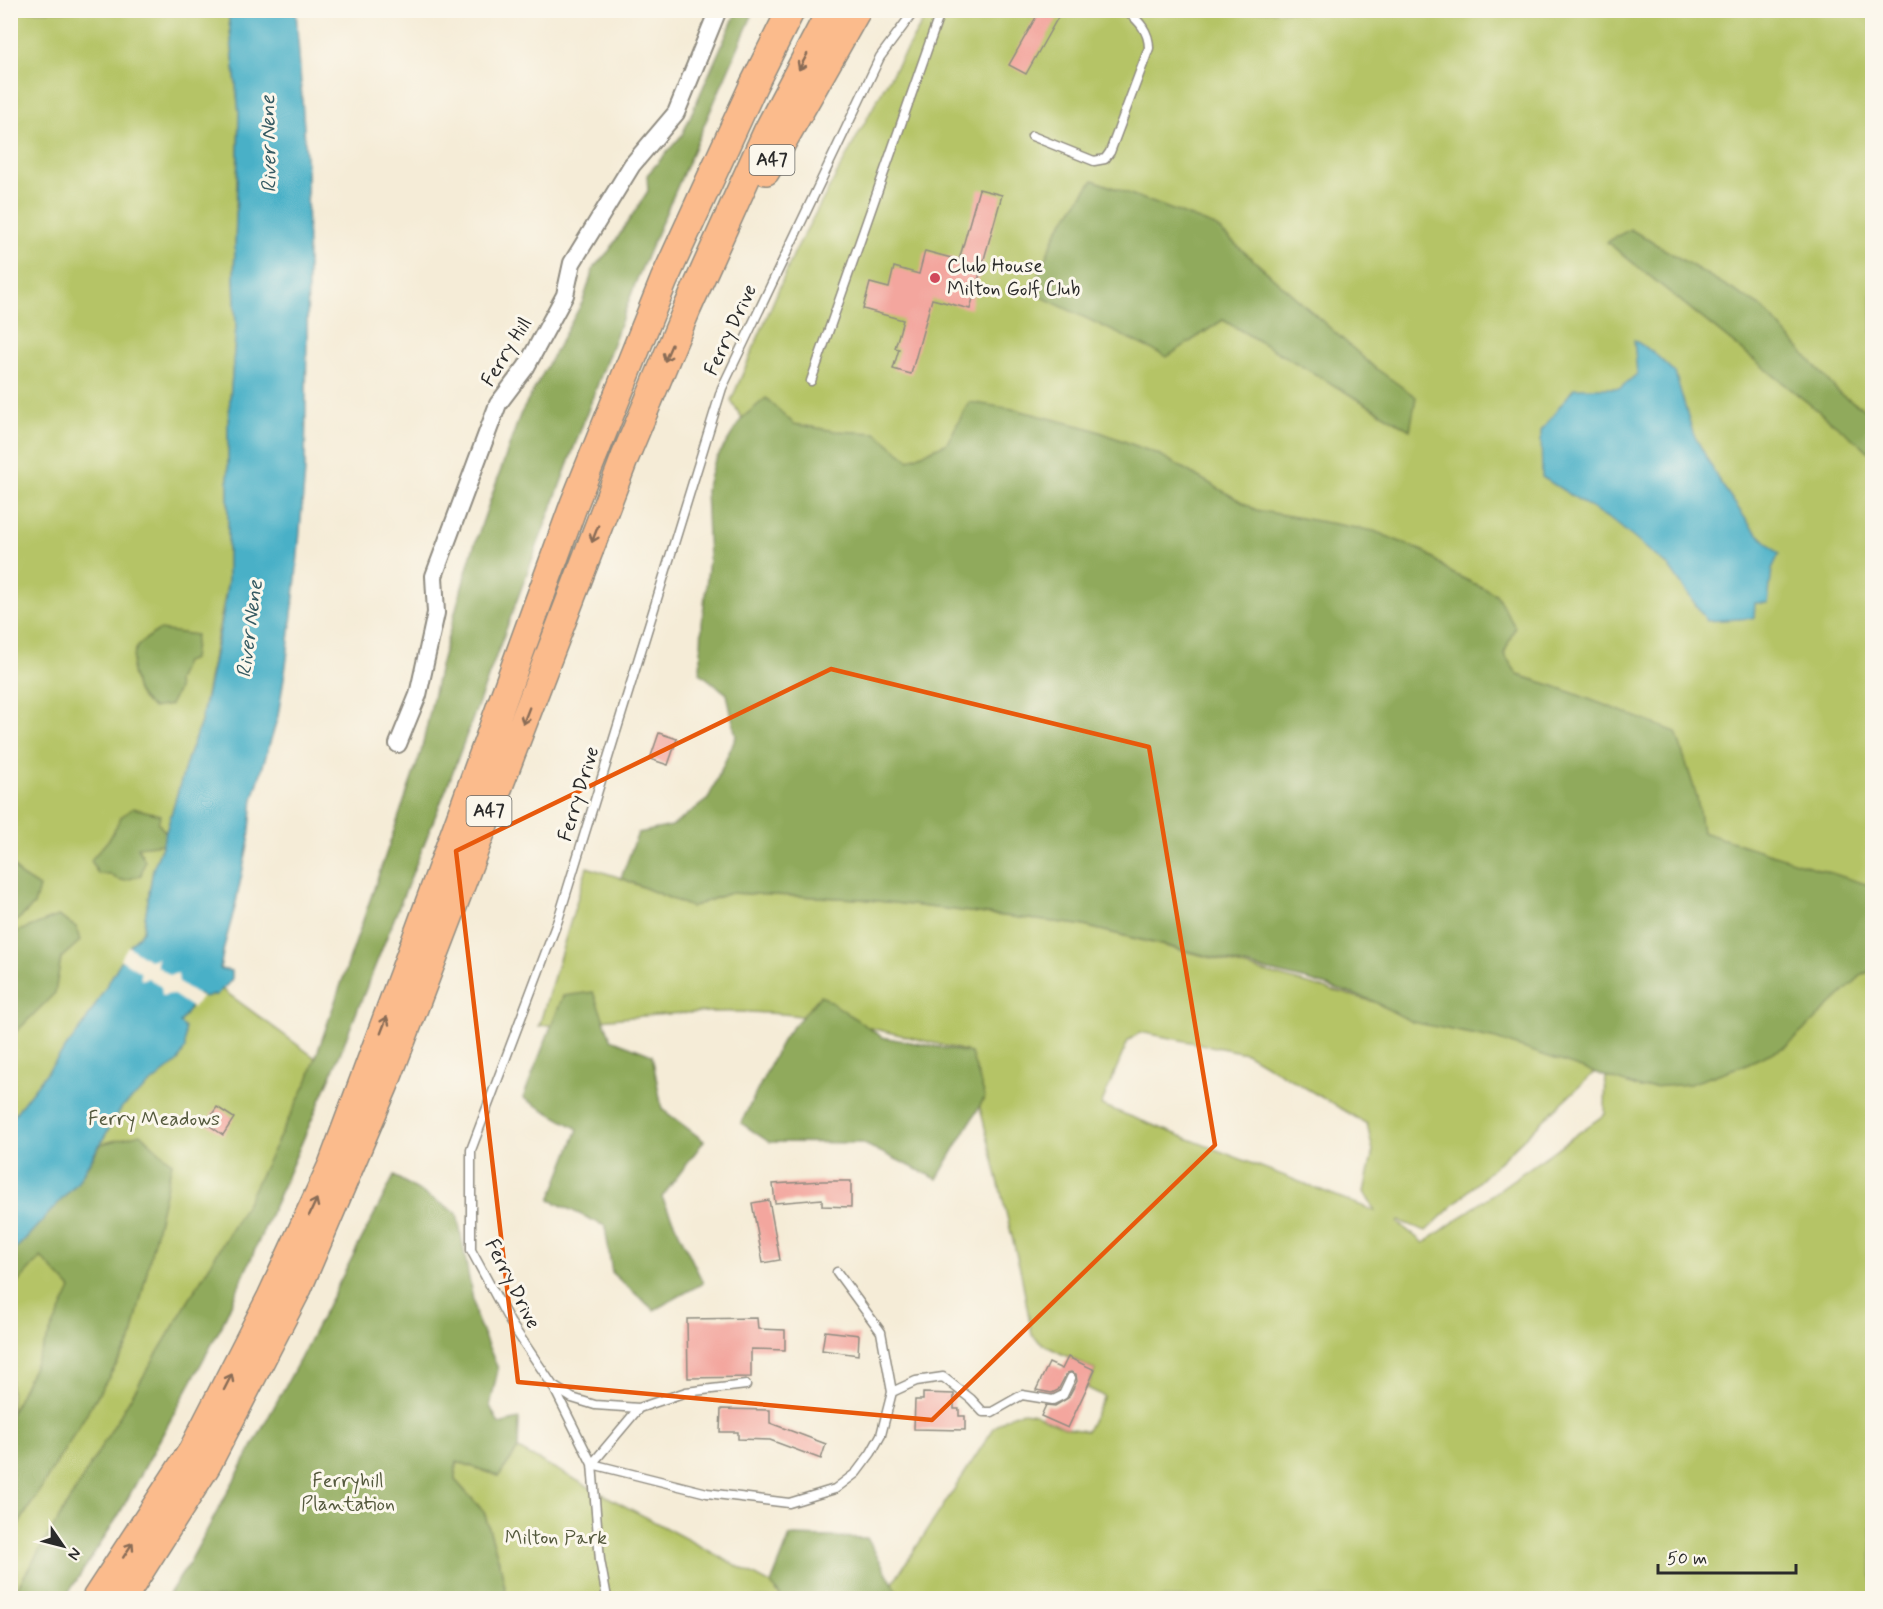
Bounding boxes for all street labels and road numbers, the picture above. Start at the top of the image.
road number: A47 [750,145,794,175]
street label: Ferry Drive [698,280,764,380]
street label: Ferry Hill [475,312,539,392]
street label: Ferry Drive [552,743,606,845]
road number: A47 [466,796,512,826]
street label: Ferry Drive [478,1234,546,1334]

